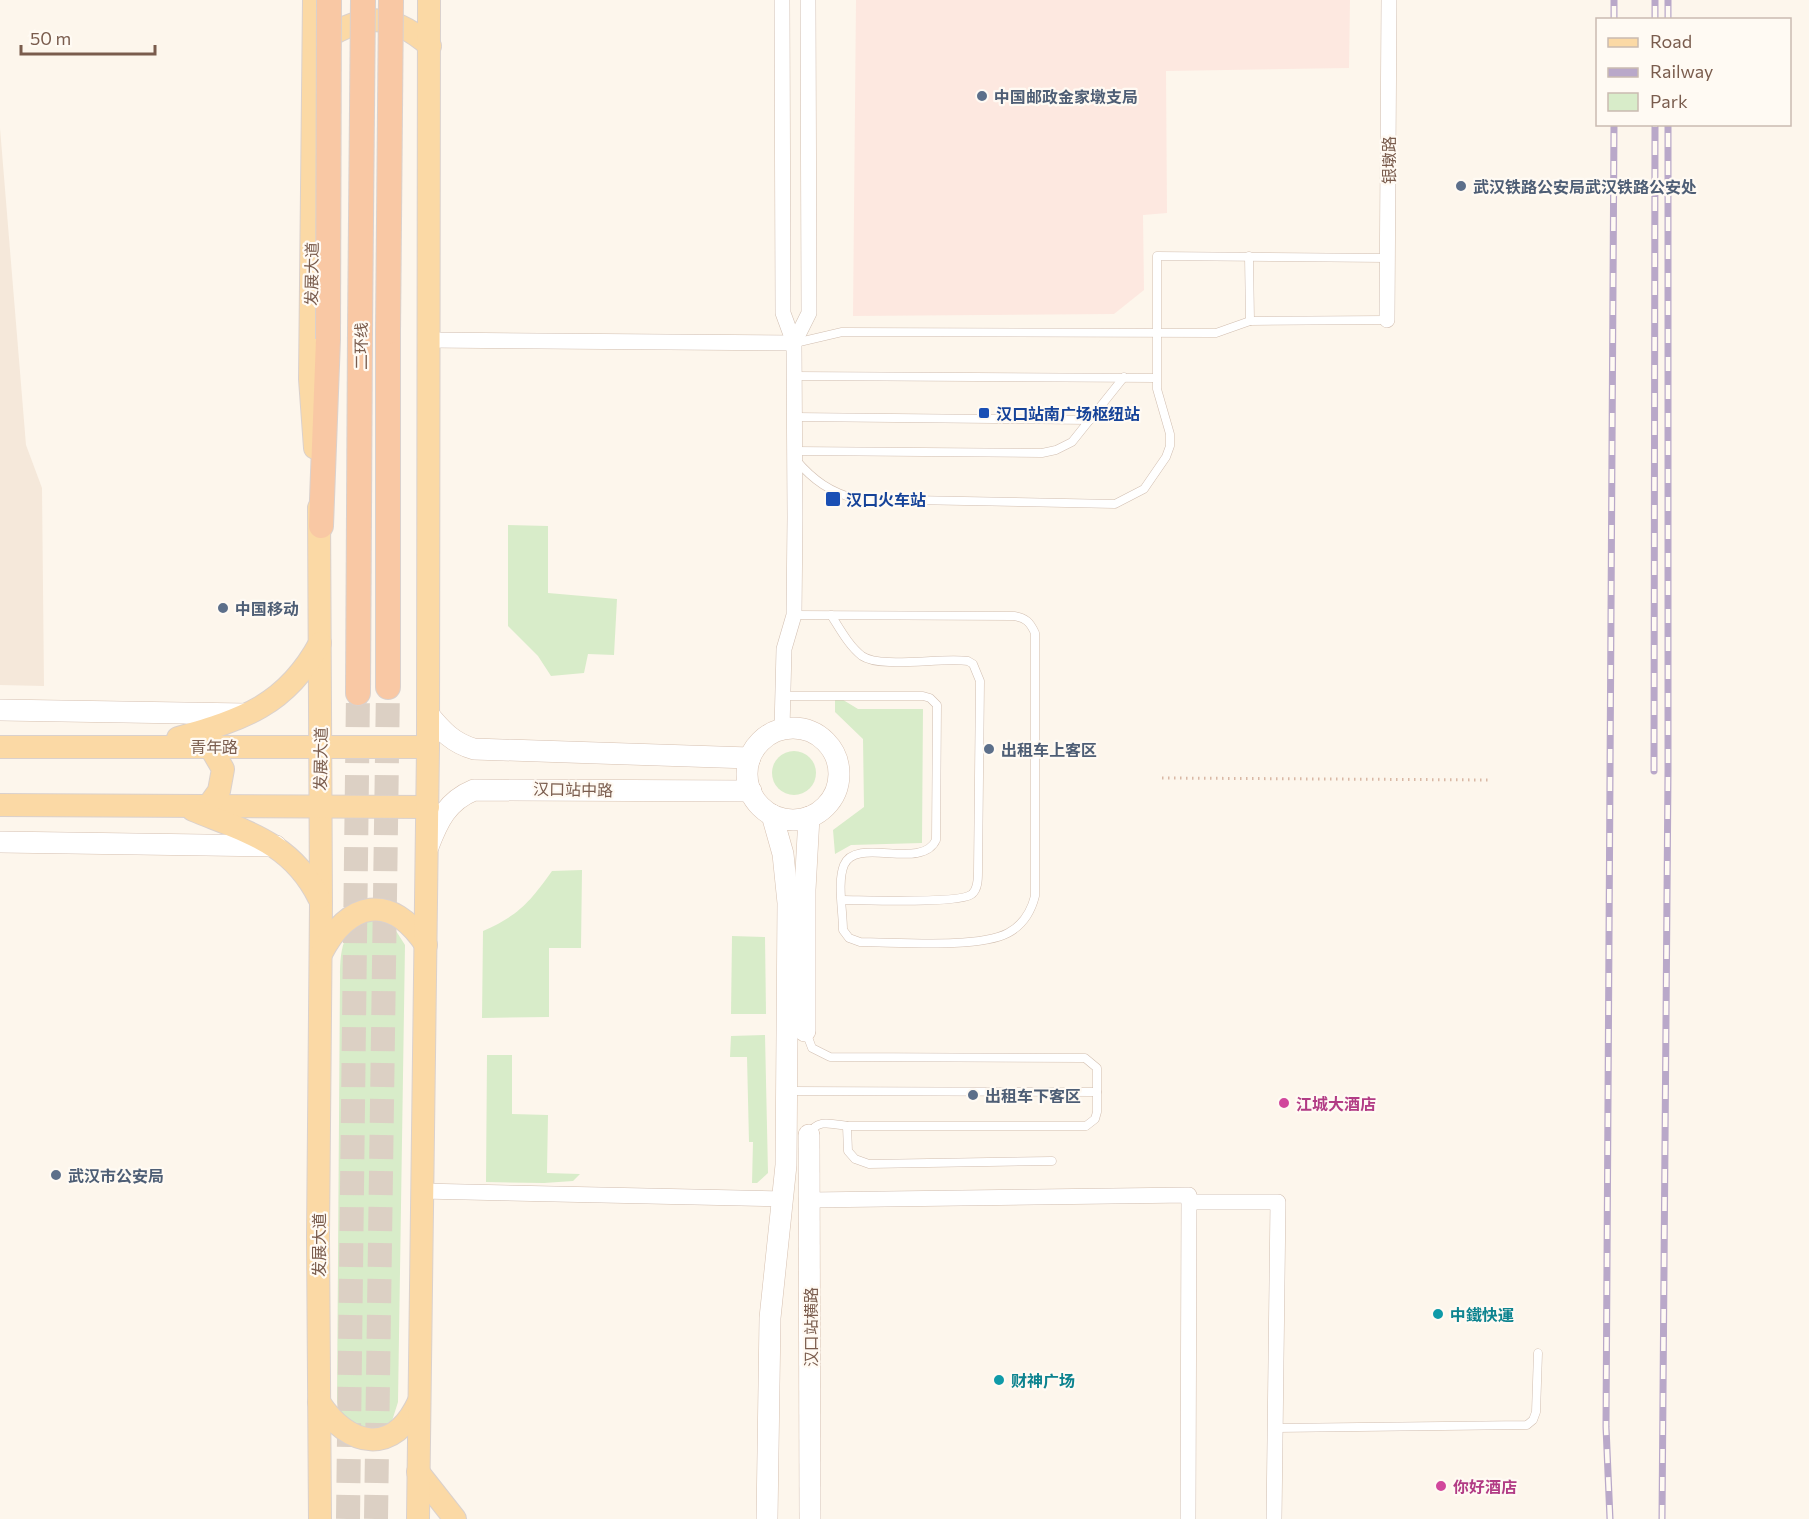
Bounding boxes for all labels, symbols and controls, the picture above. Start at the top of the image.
scale bar [21,18,154,56]
legend [1596,18,1791,126]
text: 50 m [30,27,71,49]
text: Road [1650,30,1692,52]
text: Railway [1650,60,1713,82]
place label: 中国邮政金家墩支局 [994,87,1138,106]
marker: 中国邮政金家墩支局 [975,89,989,103]
text: Park [1650,90,1688,112]
street label: 银墩路 [1379,136,1398,184]
place label: 武汉铁路公安局武汉铁路公安处 [1473,177,1697,196]
marker: 武汉铁路公安局武汉铁路公安处 [1454,179,1468,193]
street label: 发展大道 [301,242,321,306]
street label: 二环线 [351,322,370,370]
place label: 汉口站南广场枢纽站 [996,404,1140,423]
marker: 汉口站南广场枢纽站 [977,406,991,420]
marker: 汉口火车站 [824,490,842,508]
place label: 汉口火车站 [846,490,926,509]
place label: 中国移动 [235,599,299,618]
marker: 中国移动 [216,601,230,615]
street label: 发展大道 [310,727,330,791]
street label: 青年路 [190,737,238,756]
place label: 出租车上客区 [1001,740,1097,759]
marker: 出租车上客区 [982,742,996,756]
street label: 汉口站中路 [533,779,613,799]
place label: 出租车下客区 [985,1086,1081,1105]
marker: 出租车下客区 [966,1088,980,1102]
place label: 江城大酒店 [1296,1094,1376,1113]
marker: 江城大酒店 [1277,1096,1291,1110]
place label: 武汉市公安局 [68,1166,164,1185]
marker: 武汉市公安局 [49,1168,63,1182]
street label: 发展大道 [309,1213,328,1277]
street label: 汉口站横路 [801,1287,820,1367]
place label: 中鐵快運 [1450,1305,1514,1324]
marker: 中鐵快運 [1431,1307,1445,1321]
place label: 财神广场 [1011,1371,1075,1390]
marker: 财神广场 [992,1373,1006,1387]
place label: 你好酒店 [1453,1477,1517,1496]
marker: 你好酒店 [1434,1479,1448,1493]

